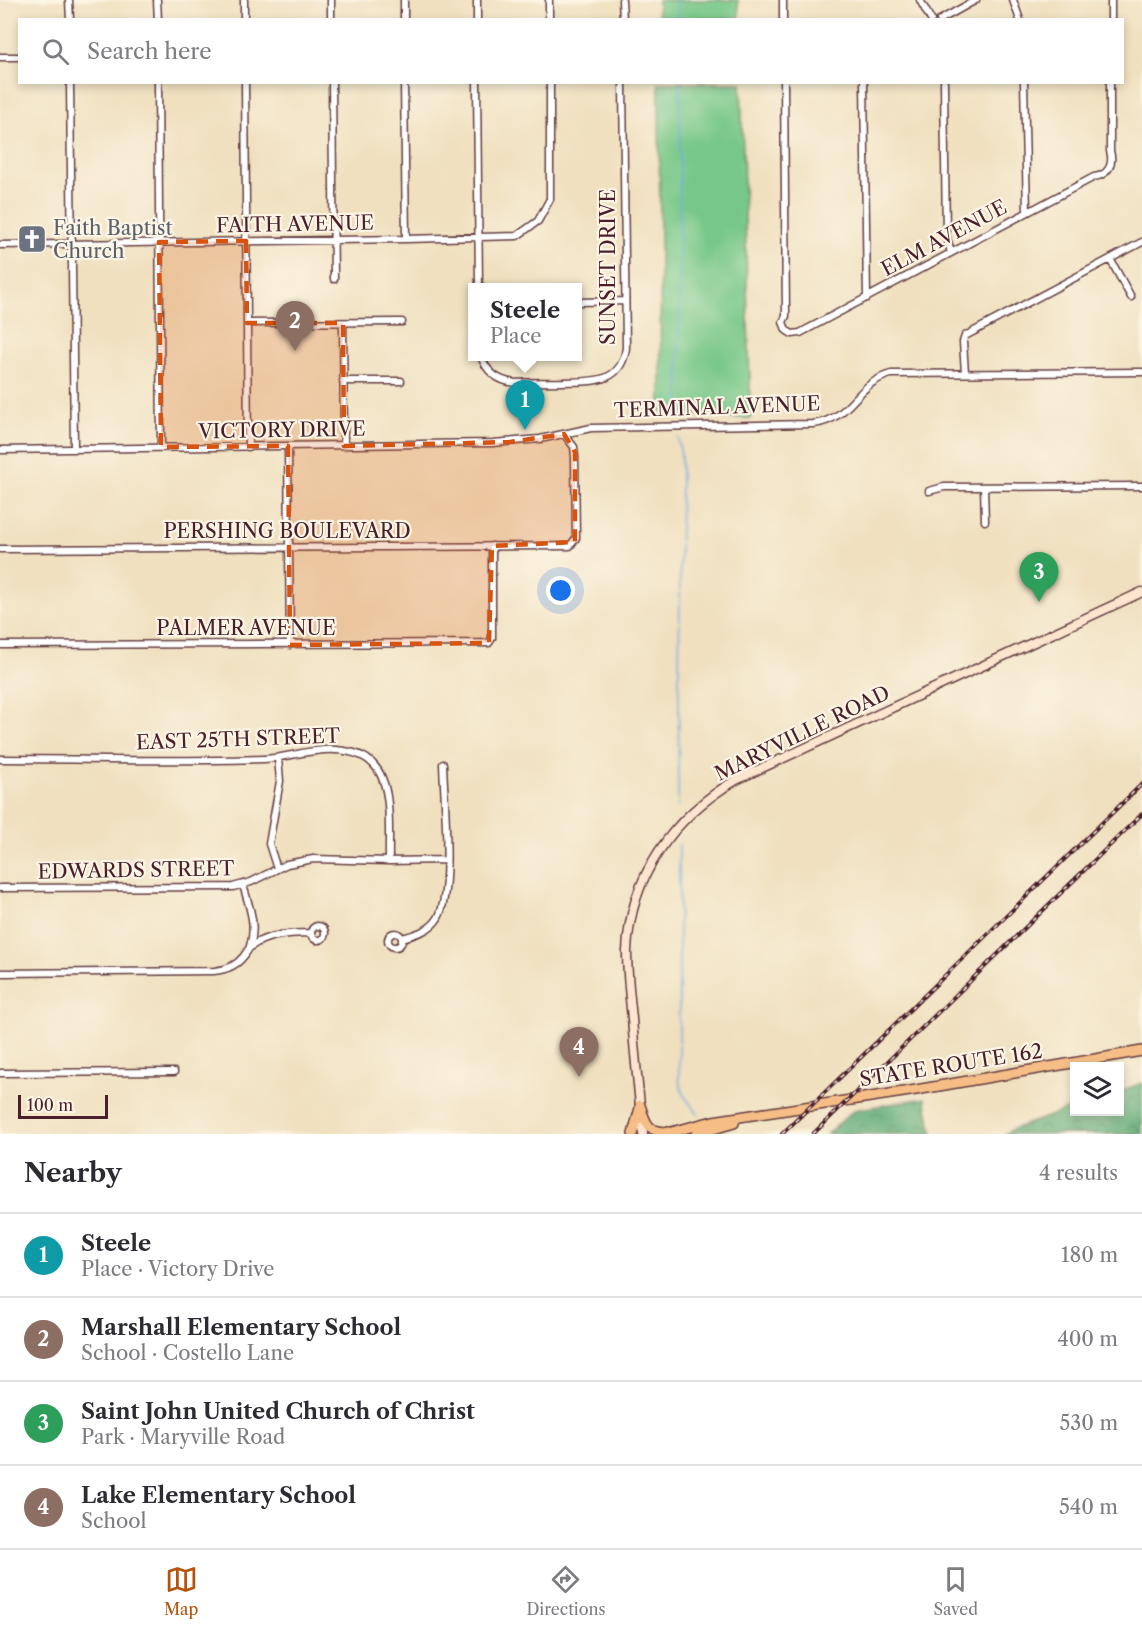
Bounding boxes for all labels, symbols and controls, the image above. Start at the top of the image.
search box [18,18,1124,84]
icon: search [39,35,72,68]
text: Search here [87,38,212,65]
street label: SUNSET DRIVE [596,189,620,345]
street label: ELM AVENUE [877,195,1011,281]
street label: FAITH AVENUE [216,211,374,237]
place label: Faith Baptist Church [53,216,173,263]
church icon: Faith Baptist Church [16,223,48,255]
popup [468,283,582,361]
text: Steele [490,297,560,324]
pin: 2 [276,302,314,351]
text: Place [490,324,541,348]
pin: 1 [506,380,544,430]
street label: TERMINAL AVENUE [613,391,821,423]
street label: VICTORY DRIVE [197,417,366,443]
street label: PERSHING BOULEVARD [163,519,411,543]
pin: 3 [1020,552,1058,602]
your location [546,576,575,605]
street label: PALMER AVENUE [156,616,336,640]
street label: MARYVILLE ROAD [711,680,893,786]
street label: EAST 25TH STREET [135,723,341,755]
street label: EDWARDS STREET [37,856,235,884]
pin: 4 [560,1028,598,1077]
street label: STATE ROUTE 162 [858,1039,1044,1091]
map controls [1070,1062,1124,1116]
button: layers [1070,1062,1124,1116]
scale bar [18,1092,108,1120]
text: 100 m [27,1095,73,1115]
text: Nearby [24,1157,122,1189]
text: 4 results [1039,1161,1118,1185]
text: Steele [81,1230,151,1257]
text: 1 [39,1243,48,1267]
text: 180 m [1061,1243,1118,1267]
text: Place · Victory Drive [81,1257,275,1281]
text: Marshall Elementary School [81,1314,401,1341]
text: 2 [38,1327,49,1351]
text: 400 m [1057,1327,1118,1351]
text: School · Costello Lane [81,1341,294,1365]
text: Saint John United Church of Christ [81,1398,475,1425]
text: 3 [38,1411,49,1435]
text: 530 m [1060,1411,1118,1435]
text: Park · Maryville Road [81,1425,285,1449]
text: Lake Elementary School [81,1482,356,1509]
text: 4 [38,1495,49,1519]
text: 540 m [1059,1495,1118,1519]
text: School [81,1509,146,1533]
tab: Map [164,1563,198,1619]
tab: Directions [526,1563,605,1619]
tab: Saved [934,1563,978,1619]

